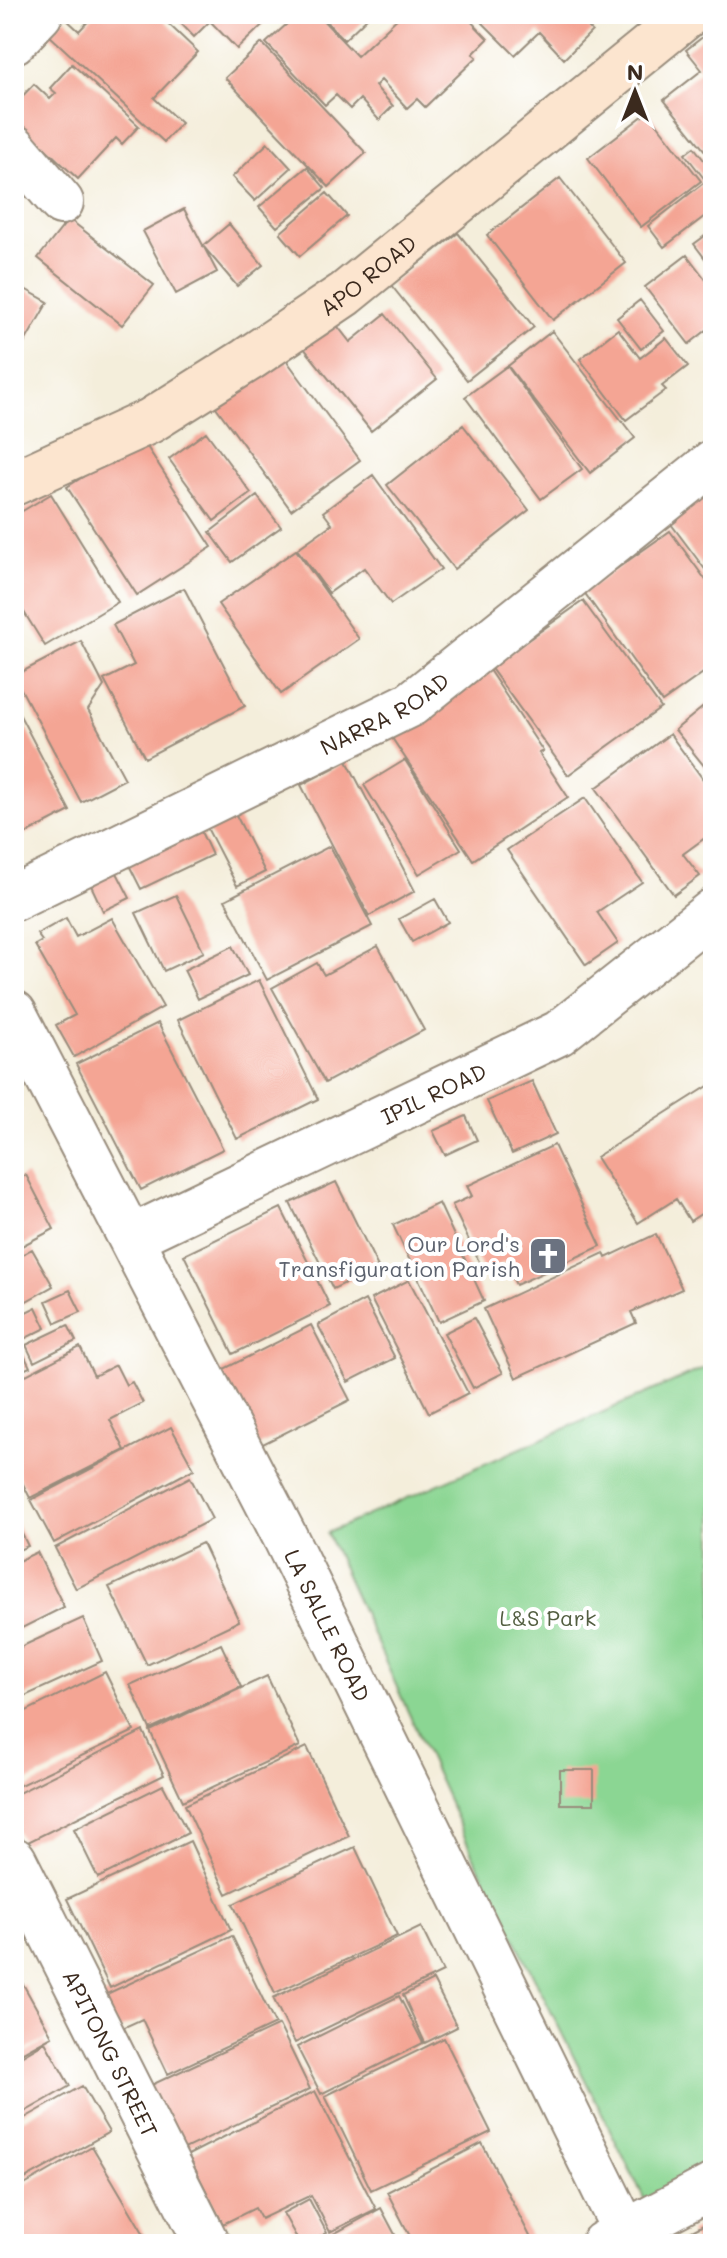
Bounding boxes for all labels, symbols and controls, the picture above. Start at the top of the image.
north arrow [595,52,675,132]
text: N [627,57,643,86]
street label: APO ROAD [314,228,422,322]
street label: NARRA ROAD [315,665,454,761]
street label: IPIL ROAD [376,1056,491,1131]
place label: Our Lord's Transfiguration Parish [279,1229,520,1283]
church icon: Our Lord's Transfiguration Parish [527,1235,569,1277]
street label: LA SALLE ROAD [279,1544,378,1706]
park label: L&S Park [500,1603,596,1632]
street label: APITONG STREET [57,1964,165,2142]

